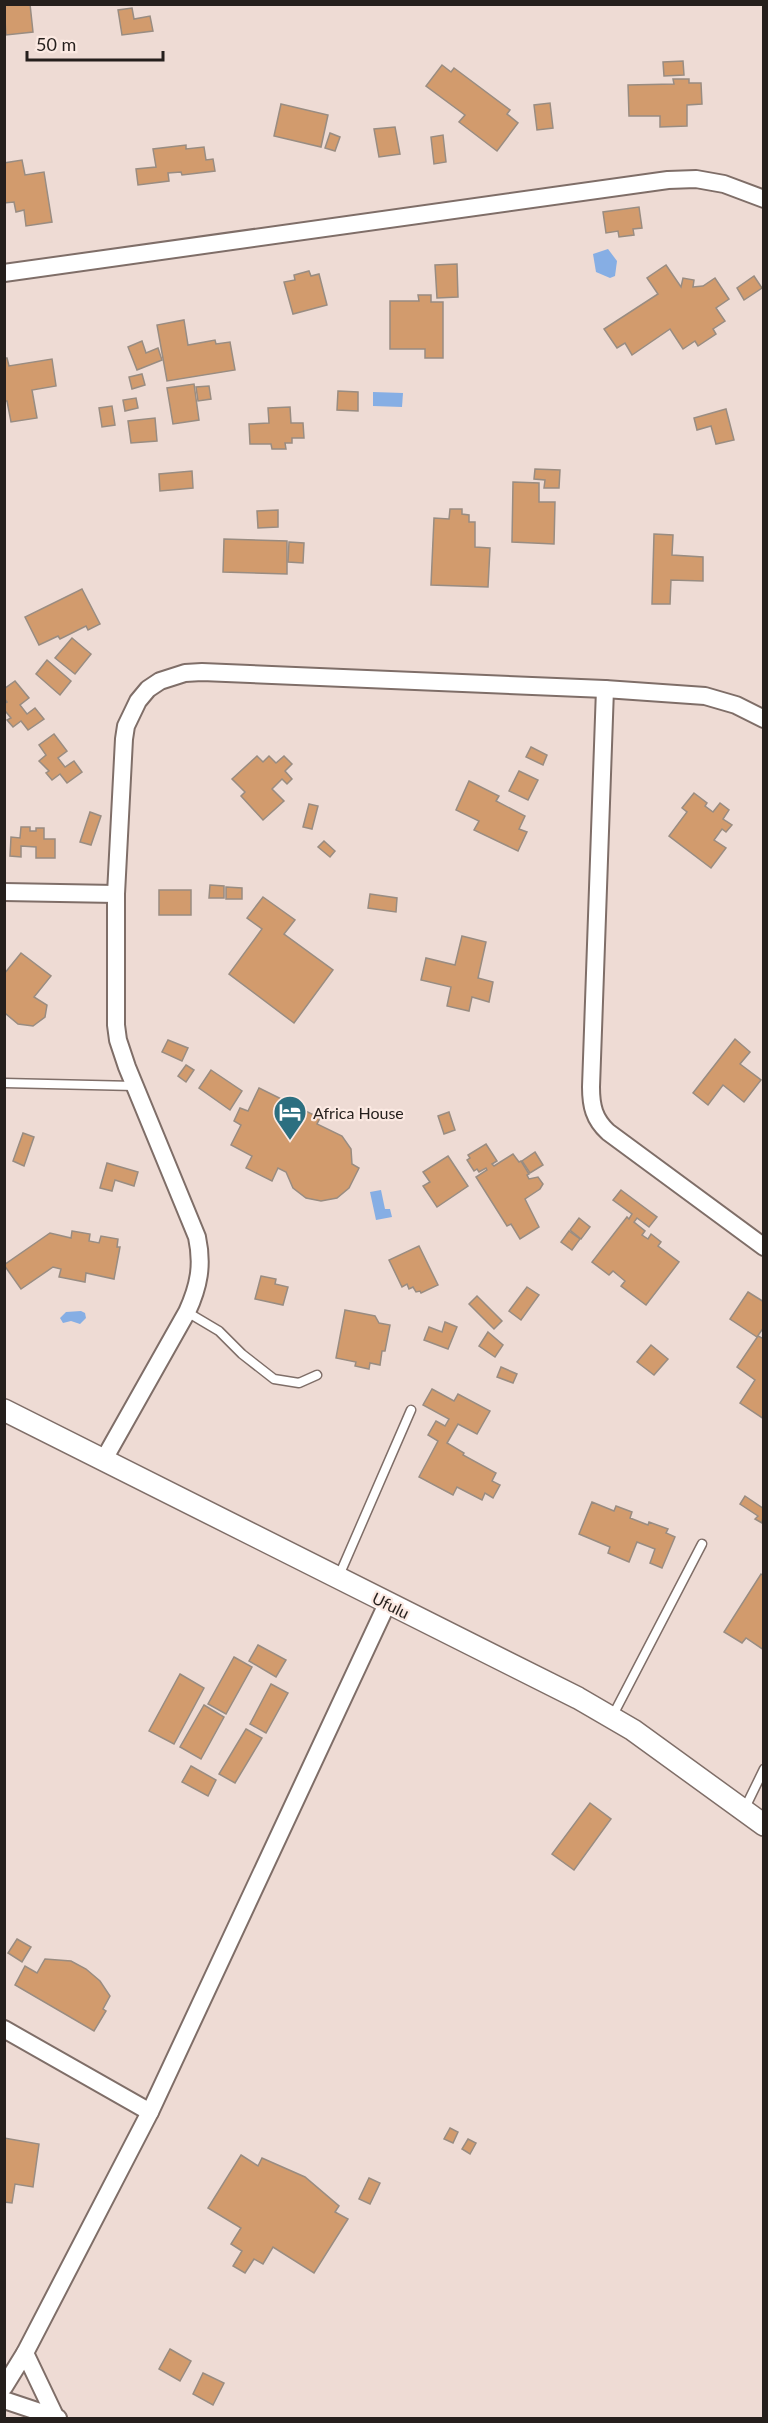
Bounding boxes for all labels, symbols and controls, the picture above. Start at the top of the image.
scale bar [27,24,164,62]
text: 50 m [36,33,76,55]
hotel icon: Africa House [272,1094,308,1141]
place label: Africa House [313,1103,404,1122]
street label: Ufulu [369,1588,413,1622]

